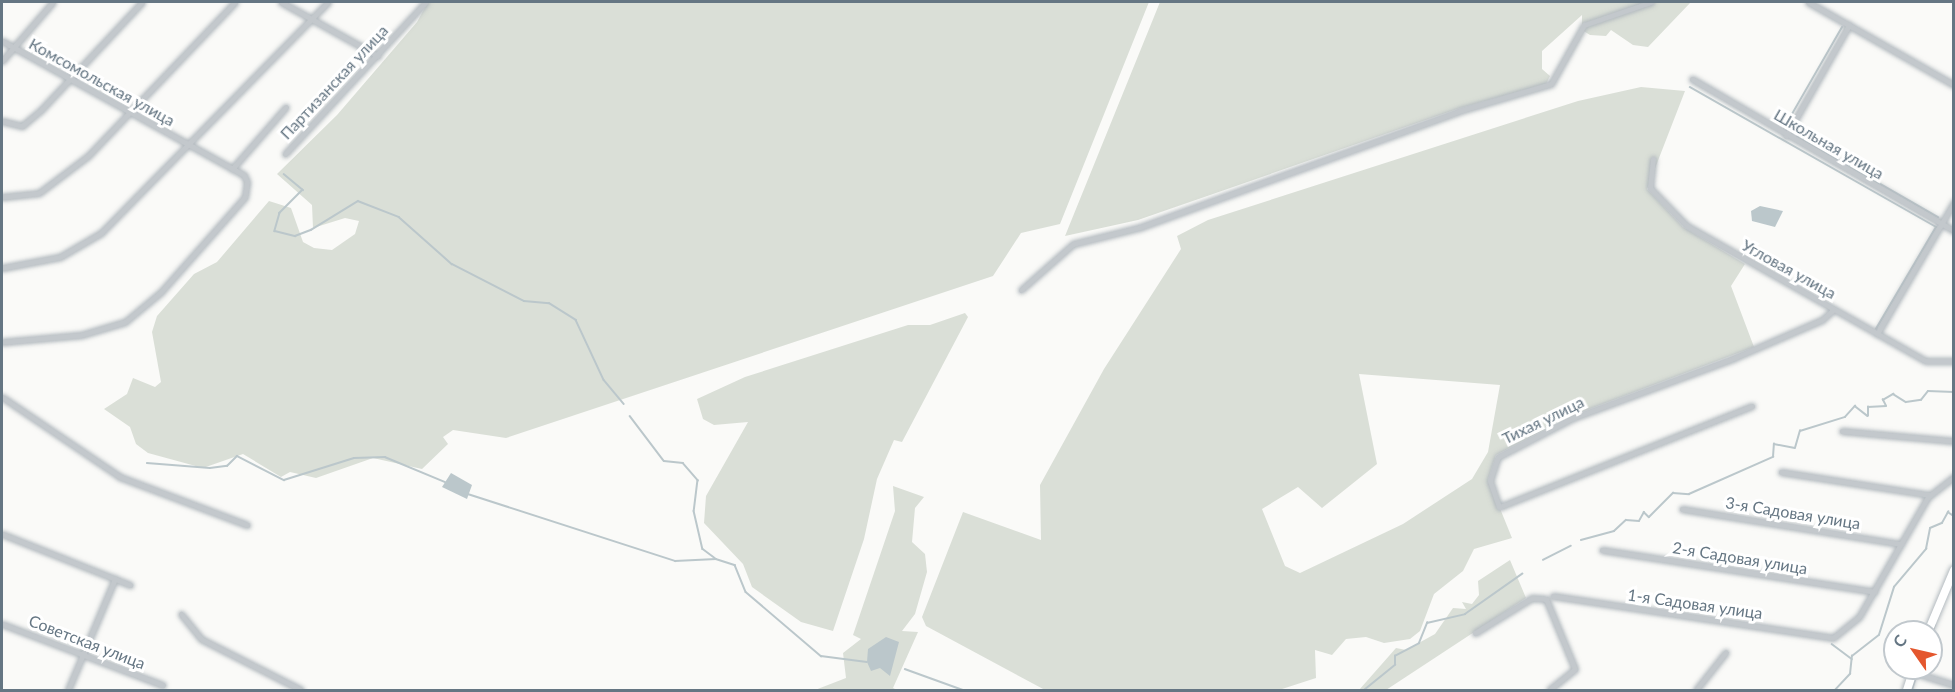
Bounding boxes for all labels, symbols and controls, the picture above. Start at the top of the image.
street label: Партизанская улица [276,21,392,143]
street label: Комсомольская улица [26,34,178,130]
street label: Школьная улица [1771,105,1887,183]
street label: Угловая улица [1739,235,1839,303]
street label: Тихая улица [1499,392,1587,448]
street label: 3-я Садовая улица [1724,493,1862,533]
street label: 2-я Садовая улица [1671,538,1809,578]
street label: 1-я Садовая улица [1626,585,1764,623]
street label: Советская улица [26,611,148,673]
north arrow [1883,620,1943,680]
text: С [1888,631,1910,650]

